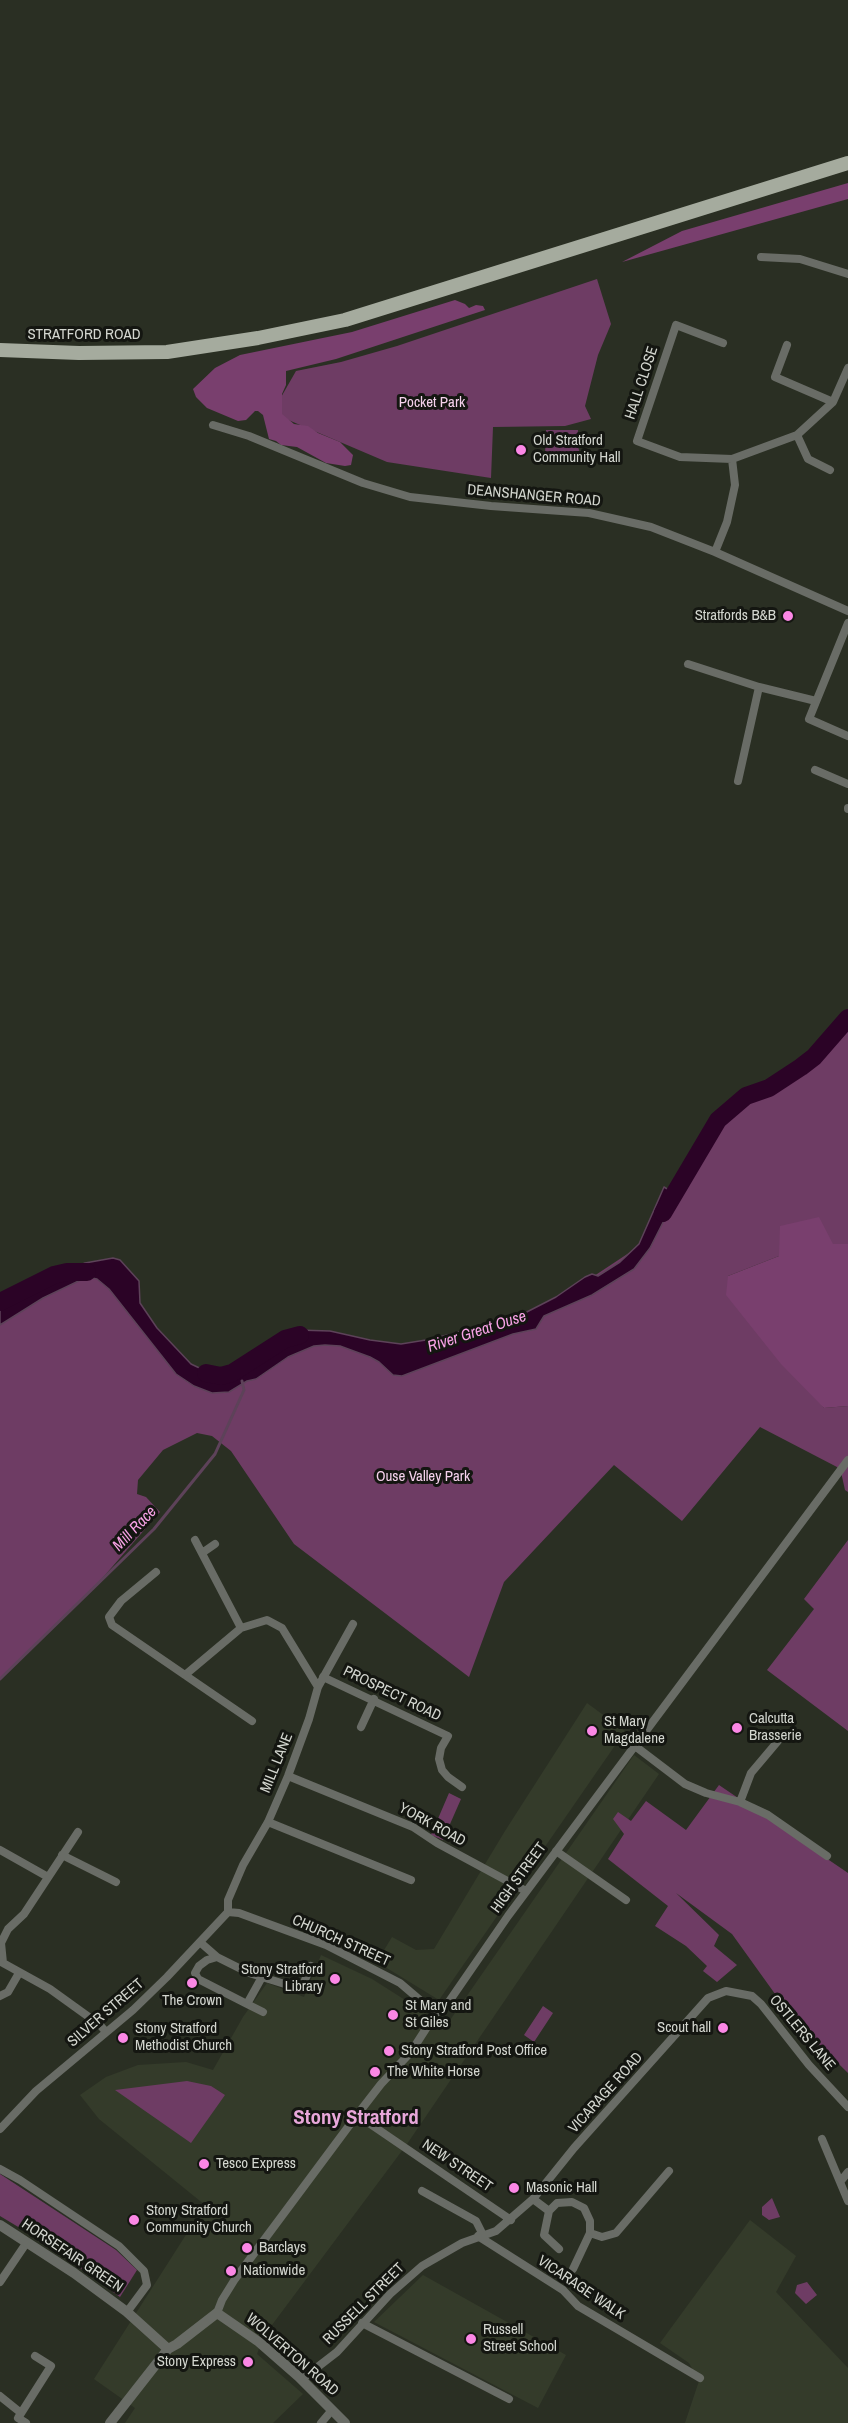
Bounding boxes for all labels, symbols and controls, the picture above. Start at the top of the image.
street label: STRATFORD ROAD [27,326,141,344]
street label: HALL CLOSE [622,344,662,422]
park label: Pocket Park [399,394,465,412]
place label: Old Stratford Community Hall [533,432,620,467]
marker: Old Stratford Community Hall [514,443,528,457]
street label: DEANSHANGER ROAD [466,481,602,511]
place label: Stratfords B&B [695,607,776,625]
marker: Stratfords B&B [781,609,795,623]
water label: River Great Ouse [425,1307,529,1357]
park label: Ouse Valley Park [376,1468,470,1486]
water label: Mill Race [109,1503,161,1555]
street label: PROSPECT ROAD [340,1663,444,1725]
place label: Calcutta Brasserie [749,1710,802,1745]
place label: St Mary Magdalene [604,1713,665,1748]
marker: Calcutta Brasserie [730,1721,744,1735]
marker: St Mary Magdalene [585,1724,599,1738]
street label: MILL LANE [257,1730,297,1796]
street label: YORK ROAD [395,1799,469,1851]
street label: HIGH STREET [487,1839,551,1917]
street label: CHURCH STREET [289,1911,393,1971]
place label: Stony Stratford Library [241,1961,323,1996]
marker: Stony Stratford Library [328,1972,342,1986]
street label: SILVER STREET [64,1975,148,2051]
marker: The Crown [185,1976,199,1990]
place label: The Crown [162,1992,222,2010]
street label: OSTLERS LANE [765,1992,839,2074]
place label: St Mary and St Giles [405,1997,471,2032]
marker: St Mary and St Giles [386,2008,400,2022]
place label: Scout hall [657,2019,711,2037]
place label: Stony Stratford Methodist Church [135,2020,232,2055]
marker: Scout hall [716,2021,730,2035]
marker: Stony Stratford Methodist Church [116,2031,130,2045]
place label: Stony Stratford Post Office [401,2042,547,2060]
marker: Stony Stratford Post Office [382,2044,396,2058]
street label: VICARAGE ROAD [565,2049,647,2137]
place label: The White Horse [387,2063,480,2081]
marker: The White Horse [368,2065,382,2079]
district label: Stony Stratford [293,2105,419,2131]
street label: NEW STREET [419,2136,495,2196]
place label: Tesco Express [216,2155,296,2173]
marker: Tesco Express [197,2157,211,2171]
place label: Masonic Hall [526,2179,597,2197]
marker: Masonic Hall [507,2181,521,2195]
place label: Stony Stratford Community Church [146,2202,252,2237]
marker: Stony Stratford Community Church [127,2213,141,2227]
street label: HORSEFAIR GREEN [18,2215,126,2297]
place label: Barclays [259,2239,306,2257]
marker: Barclays [240,2241,254,2255]
street label: VICARAGE WALK [534,2252,628,2324]
street label: RUSSELL STREET [319,2259,409,2349]
place label: Nationwide [243,2262,305,2280]
marker: Nationwide [224,2264,238,2278]
street label: WOLVERTON ROAD [242,2310,342,2400]
place label: Russell Street School [483,2321,557,2356]
marker: Russell Street School [464,2332,478,2346]
place label: Stony Express [157,2353,236,2371]
marker: Stony Express [241,2355,255,2369]

